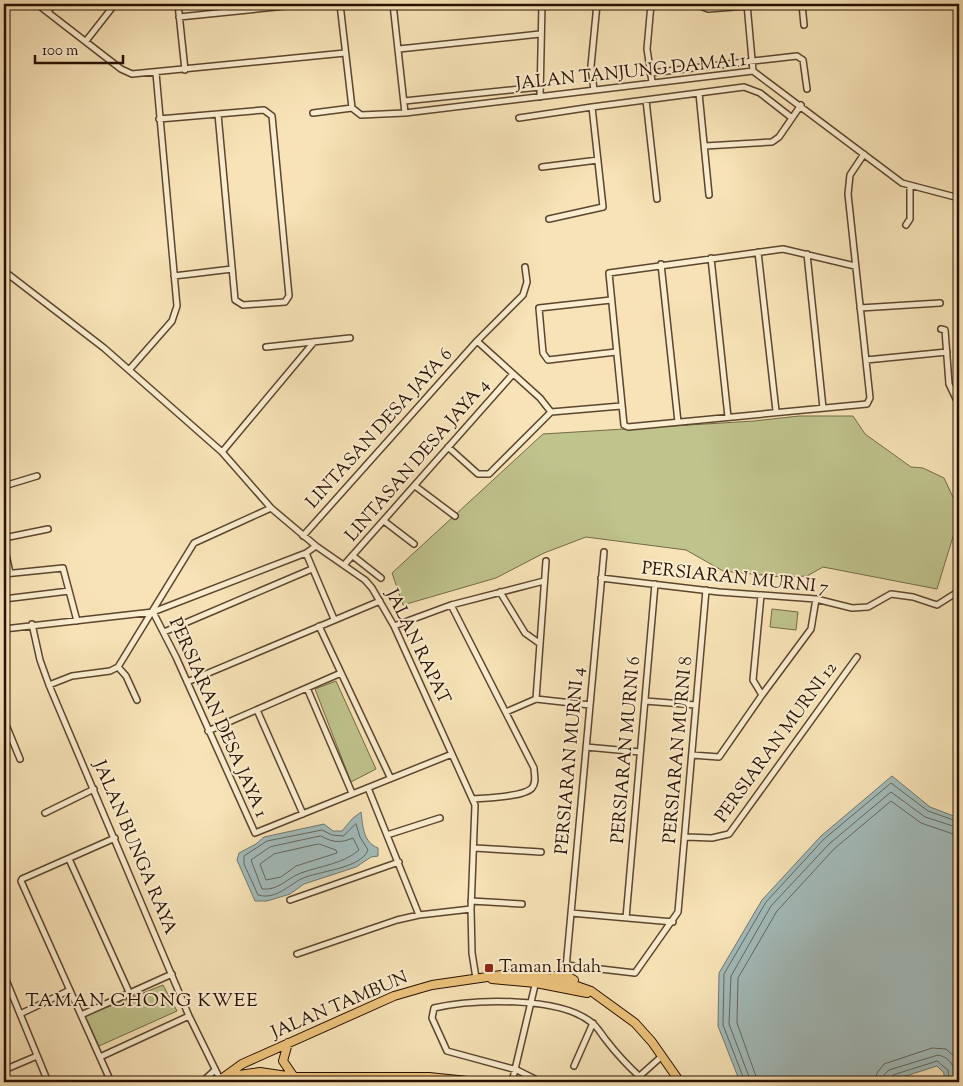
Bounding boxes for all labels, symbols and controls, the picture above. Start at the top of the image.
scale bar [35,32,122,64]
text: 100 m [42,41,79,62]
street label: JALAN TANJUNG DAMAI 1 [514,48,747,98]
street label: LINTASAN DESA JAYA 6 [301,343,459,515]
street label: LINTASAN DESA JAYA 4 [340,374,496,548]
street label: PERSIARAN MURNI 7 [640,556,830,602]
street label: JALAN RAPAT [377,584,456,709]
street label: PERSIARAN DESA JAYA 1 [161,614,273,822]
street label: PERSIARAN MURNI 6 [606,655,648,845]
street label: PERSIARAN MURNI 8 [658,655,700,845]
street label: PERSIARAN MURNI 12 [710,657,845,829]
street label: PERSIARAN MURNI 4 [550,666,592,856]
street label: JALAN BUNGA RAYA [85,756,183,939]
place label: Taman Indah [499,955,602,981]
marker: Taman Indah [483,962,495,974]
street label: JALAN TAMBUN [267,965,412,1047]
district label: TAMAN CHONG KWEE [25,988,259,1015]

